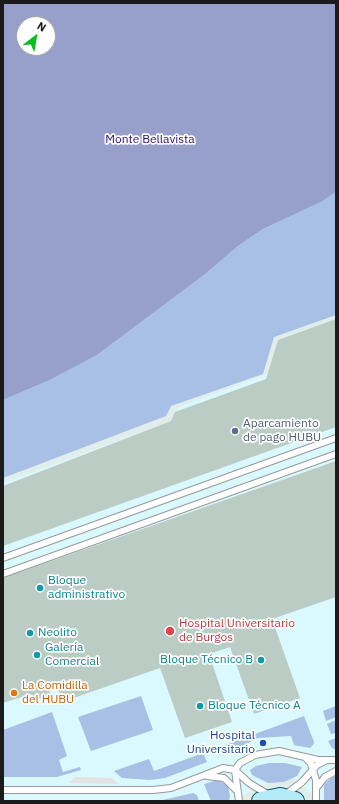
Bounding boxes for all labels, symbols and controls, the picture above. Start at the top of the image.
north arrow [16,16,56,56]
text: N [35,19,49,35]
park label: Monte Bellavista [105,133,195,147]
place label: Aparcamiento de pago HUBU [243,417,321,445]
marker: Aparcamiento de pago HUBU [230,426,240,436]
place label: Bloque administrativo [48,574,125,602]
marker: Bloque administrativo [35,583,45,593]
place label: Hospital Universitario de Burgos [179,617,295,645]
marker: Hospital Universitario de Burgos [164,625,176,637]
place label: Neolito [38,626,77,640]
marker: Neolito [25,628,35,638]
place label: Galería Comercial [45,641,99,669]
marker: Galería Comercial [32,650,42,660]
place label: Bloque Técnico B [160,653,253,667]
marker: Bloque Técnico B [256,655,266,665]
place label: La Comidilla del HUBU [22,679,88,707]
marker: La Comidilla del HUBU [9,688,19,698]
place label: Bloque Técnico A [208,699,301,713]
marker: Bloque Técnico A [195,701,205,711]
place label: Hospital Universitario [187,729,255,757]
marker: Hospital Universitario [258,738,268,748]

